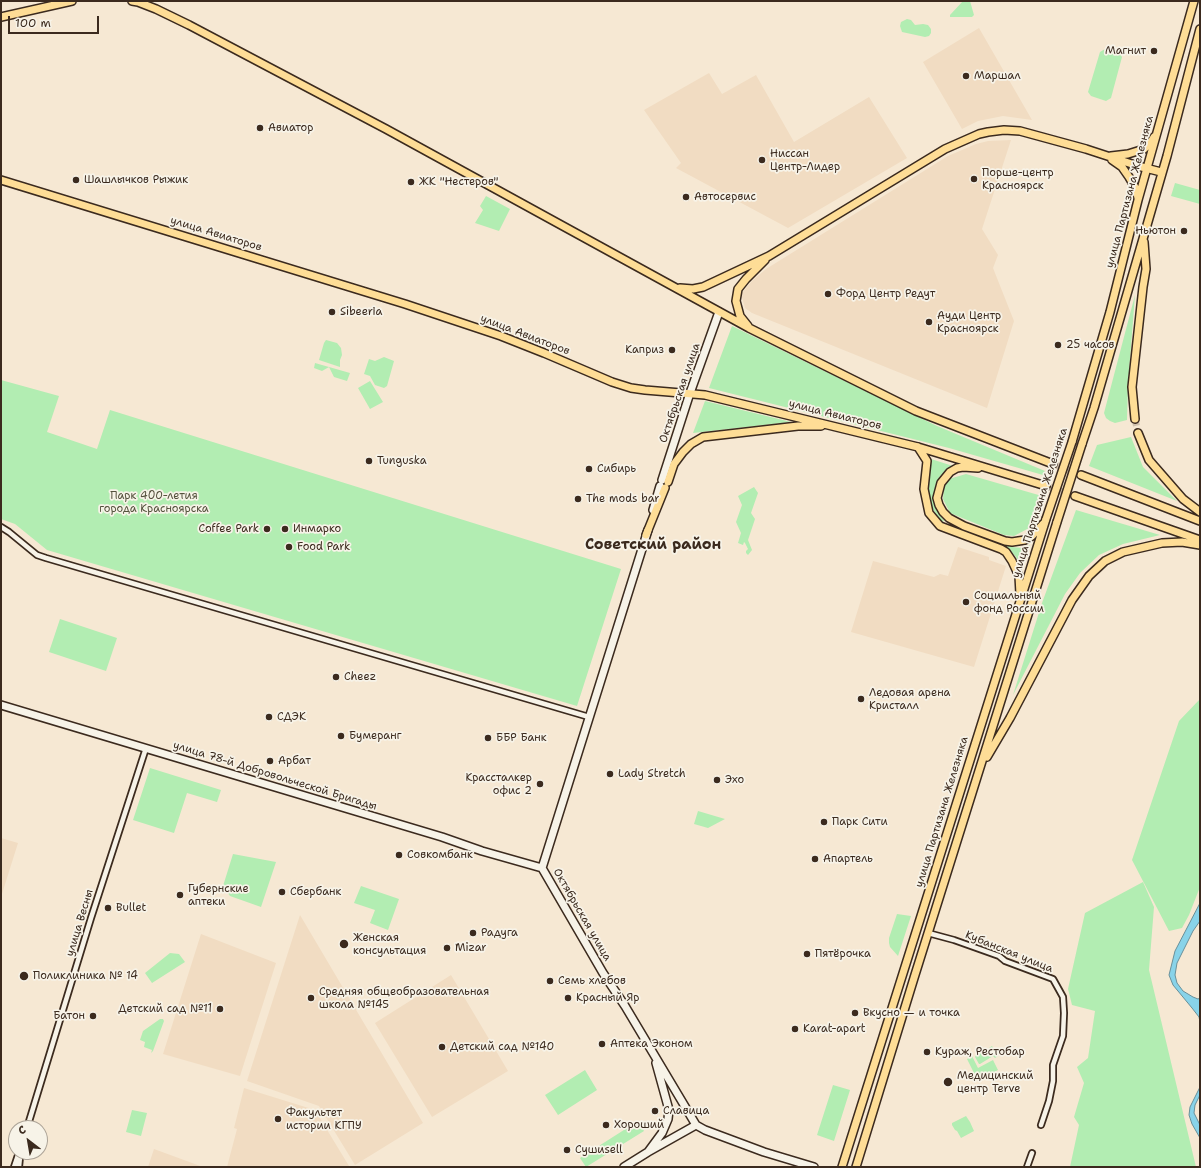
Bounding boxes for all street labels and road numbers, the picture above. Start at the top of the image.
street label: улица Партизана Железняка [1103,114,1157,270]
street label: улица Авиаторов [169,214,263,254]
street label: улица Авиаторов [478,312,572,358]
street label: Октябрьская улица [657,341,703,445]
street label: улица Авиаторов [787,397,883,433]
street label: улица Партизана Железняка [1009,426,1071,580]
street label: улица Партизана Железняка [913,735,971,889]
street label: улица 78-й Добровольческой Бригады [171,739,379,813]
street label: Октябрьская улица [550,866,614,964]
street label: улица Весны [64,888,96,958]
street label: Кубанская улица [963,928,1055,976]

